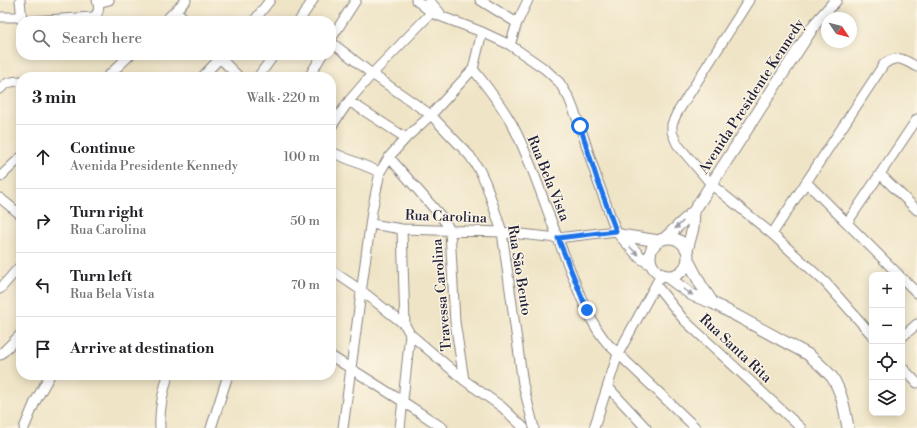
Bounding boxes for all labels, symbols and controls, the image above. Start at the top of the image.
north arrow [821,12,857,48]
search box [16,16,336,60]
street label: Avenida Presidente Kennedy [694,16,809,178]
icon: search [30,27,52,49]
text: Search here [62,29,142,48]
text: 3 min [32,87,76,109]
text: Walk · 220 m [247,90,320,106]
route start [571,117,589,135]
street label: Rua Bela Vista [523,133,574,225]
text: Continue [70,139,135,158]
icon: ahead [32,146,54,168]
text: 100 m [284,149,320,165]
text: Avenida Presidente Kennedy [70,158,238,174]
text: Turn right [70,203,144,222]
street label: Rua Carolina [405,207,488,227]
icon: right [32,210,54,232]
text: 50 m [290,213,320,229]
one-way arrow [674,220,684,229]
text: Rua Carolina [70,222,146,238]
street label: Rua São Bento [503,224,535,317]
street label: Travessa Carolina [428,237,456,352]
one-way arrow [629,246,639,256]
text: Turn left [70,267,132,286]
map controls [869,272,905,416]
button: + [869,272,905,308]
icon: left [32,274,54,296]
text: 70 m [291,277,320,293]
text: Rua Bela Vista [70,286,155,302]
one-way arrow [683,288,694,296]
route end [578,301,596,319]
button: − [869,308,905,344]
street label: Rua Santa Rita [695,311,776,388]
icon: arrive [32,338,54,360]
text: Arrive at destination [70,339,214,358]
button: locate [869,344,905,380]
button: layers [869,380,905,416]

